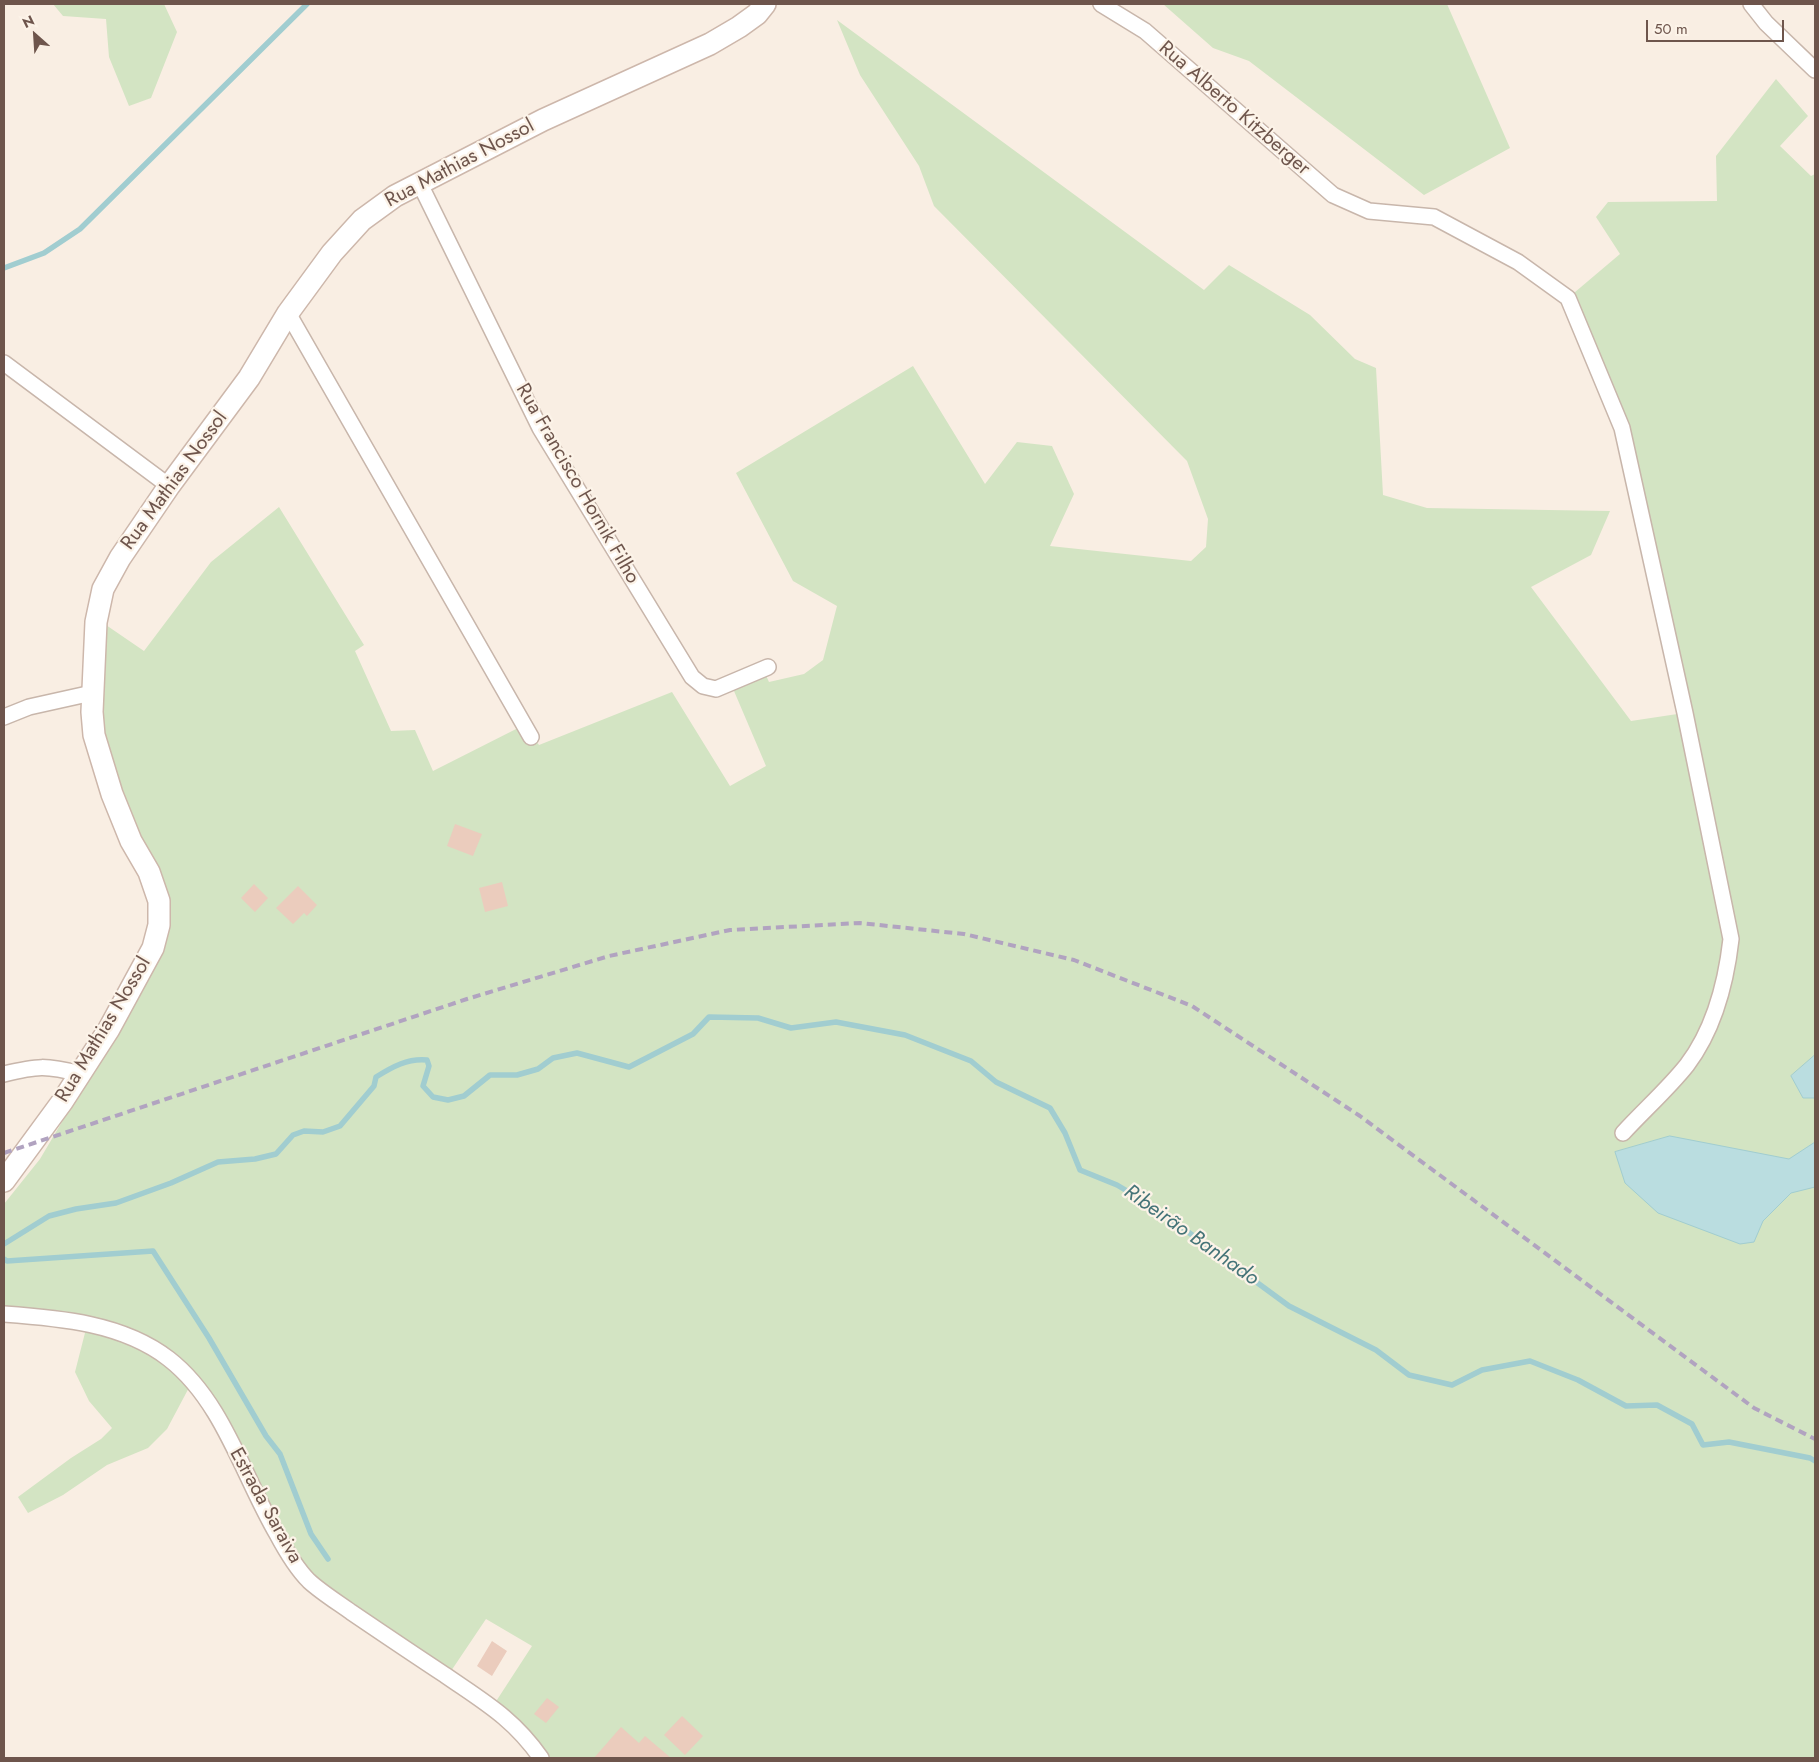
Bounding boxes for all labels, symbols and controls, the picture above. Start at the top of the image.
north arrow [10,10,60,60]
text: N [19,10,38,33]
scale bar [1649,10,1786,42]
text: 50 m [1654,18,1688,40]
street label: Rua Alberto Kitzberger [1153,37,1315,181]
street label: Rua Mathias Nossol [381,115,539,213]
street label: Rua Francisco Hornik Filho [510,380,644,588]
street label: Rua Mathias Nossol [117,407,233,555]
street label: Rua Mathias Nossol [51,953,157,1107]
water label: Ribeirão Banhado [1119,1180,1263,1292]
street label: Estrada Saraiva [223,1444,307,1568]

